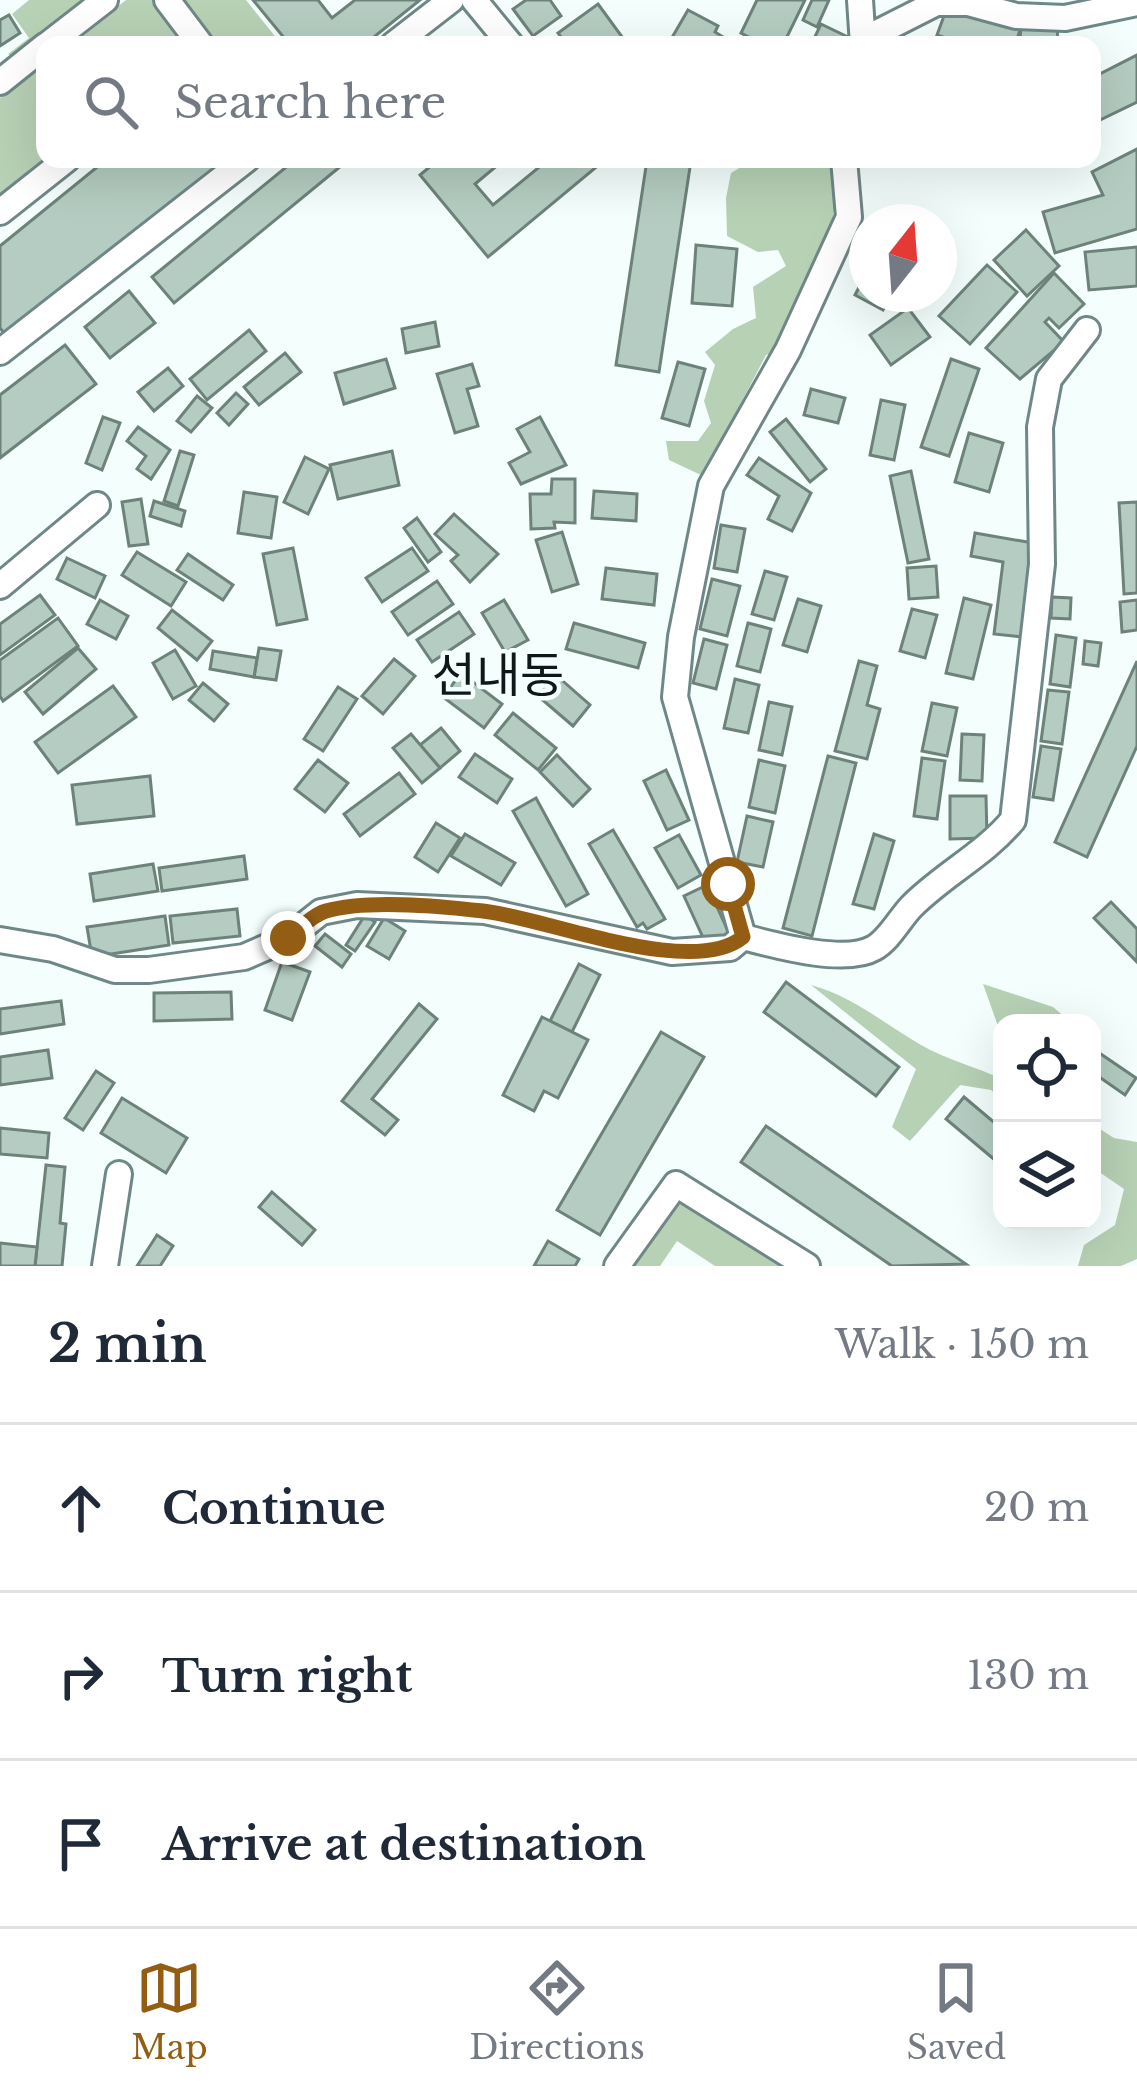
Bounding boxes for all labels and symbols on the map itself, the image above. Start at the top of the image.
north arrow [849,204,957,312]
district label: 선내동 [432,645,564,705]
route start [701,857,755,911]
route end [261,911,315,965]

